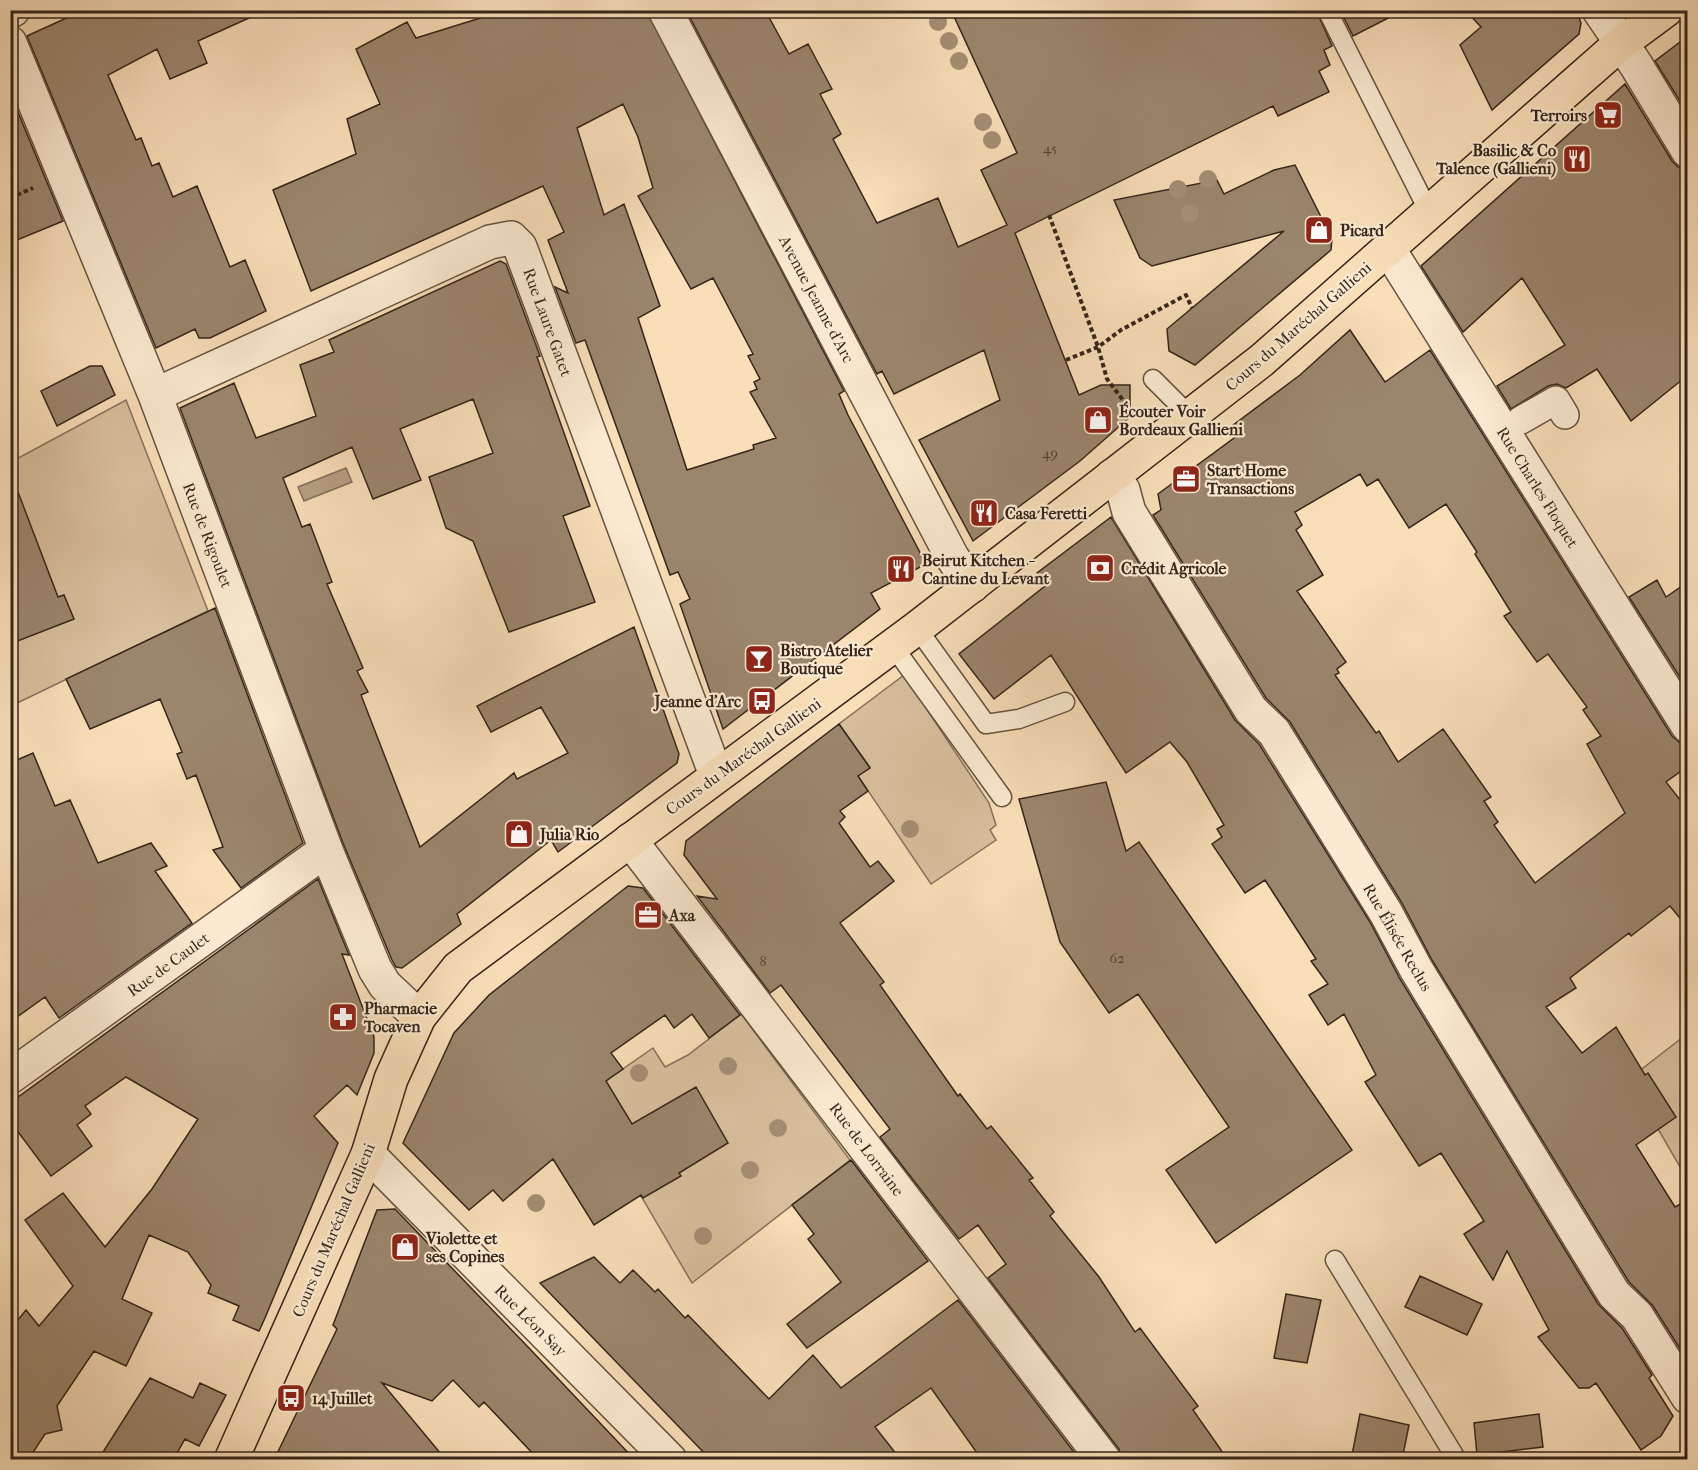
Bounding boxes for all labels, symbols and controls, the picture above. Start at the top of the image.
supermarket icon: Terroirs [1592,99,1624,131]
place label: Terroirs [1530,106,1587,125]
house number: 45 [1043,140,1057,157]
place label: Basilic & Co Talence (Gallieni) [1435,141,1556,179]
restaurant icon: Basilic & Co Talence (Gallieni) [1561,143,1593,175]
shop icon: Picard [1303,214,1335,246]
place label: Picard [1340,221,1385,240]
street label: Avenue Jeanne d'Arc [774,231,858,366]
street label: Cours du Maréchal Gallieni [1221,258,1375,395]
street label: Rue Laure Gatet [519,265,576,379]
place label: Écouter Voir Bordeaux Gallieni [1119,401,1243,439]
shop icon: Écouter Voir Bordeaux Gallieni [1082,404,1114,436]
street label: Rue Charles Floquet [1493,423,1583,552]
house number: 49 [1042,445,1058,462]
place label: Start Home Transactions [1206,461,1294,498]
office icon: Start Home Transactions [1170,463,1202,495]
street label: Rue de Rigoulet [179,480,236,591]
restaurant icon: Casa Feretti [968,497,1000,529]
place label: Casa Feretti [1005,504,1087,523]
place label: Beirut Kitchen - Cantine du Levant [922,551,1049,588]
bank icon: Crédit Agricole [1084,552,1116,584]
restaurant icon: Beirut Kitchen - Cantine du Levant [885,553,917,585]
place label: Crédit Agricole [1121,559,1227,579]
place label: Bistro Atelier Boutique [780,641,874,679]
bar icon: Bistro Atelier Boutique [743,643,775,675]
bus stop icon: Jeanne d'Arc [746,685,778,717]
place label: Jeanne d'Arc [653,692,741,712]
street label: Cours du Maréchal Gallieni [662,694,825,819]
shop icon: Julia Rio [503,818,535,850]
place label: Julia Rio [538,825,599,845]
street label: Rue Élisée Reclus [1359,879,1437,995]
office icon: Axa [632,899,664,931]
place label: Axa [668,906,696,925]
street label: Rue de Caulet [124,928,213,1001]
house number: 62 [1110,950,1124,967]
house number: 8 [759,953,767,970]
place label: Pharmacie Tocaven [363,999,437,1036]
pharmacy icon: Pharmacie Tocaven [327,1001,359,1033]
street label: Rue de Lorraine [825,1099,908,1200]
street label: Cours du Maréchal Gallieni [288,1140,379,1320]
place label: Violette et ses Copines [425,1229,505,1267]
shop icon: Violette et ses Copines [389,1231,421,1263]
street label: Rue Léon Say [491,1280,571,1361]
bus stop icon: 14 Juillet [275,1382,307,1414]
place label: 14 Juillet [312,1389,373,1409]

